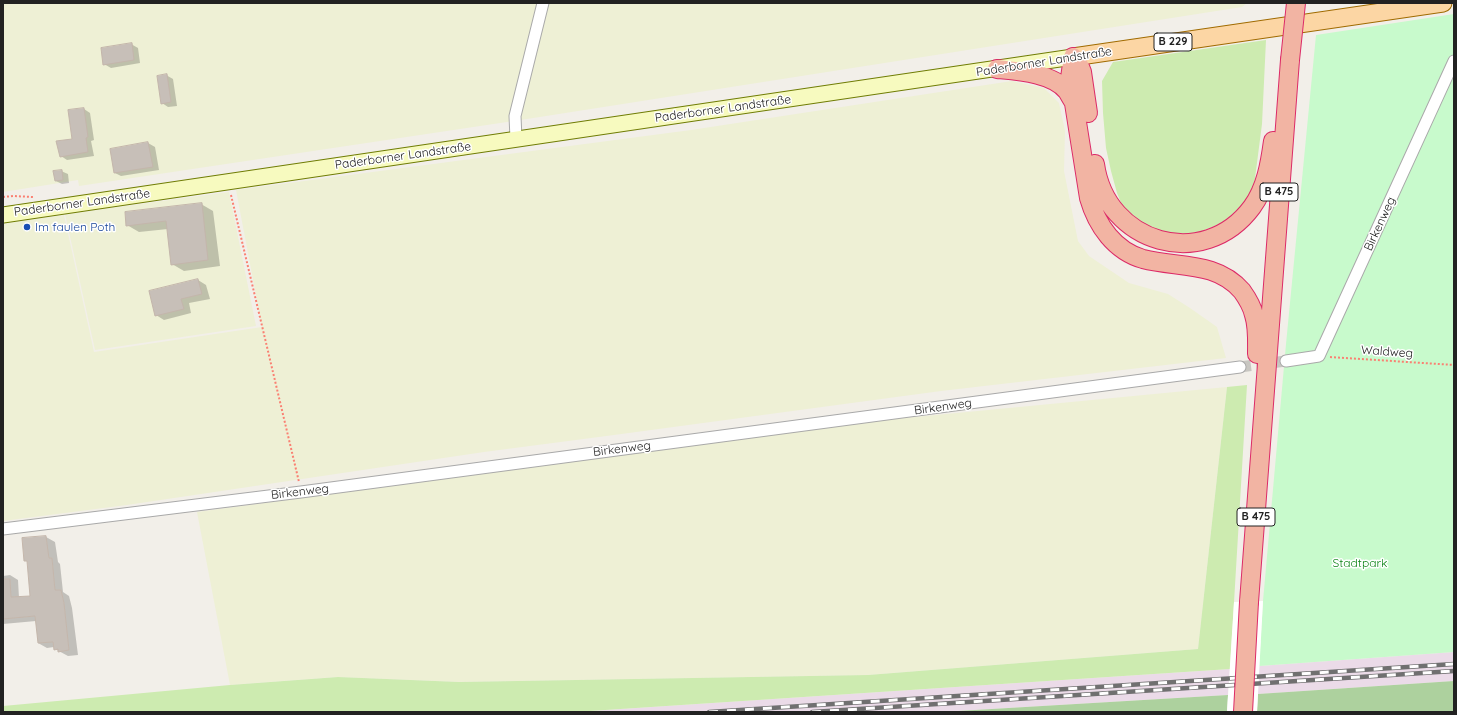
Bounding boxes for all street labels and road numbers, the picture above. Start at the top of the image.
road number: B 229 [1154,33,1192,51]
street label: Paderborner Landstraße [975,44,1113,80]
street label: Paderborner Landstraße [654,92,792,126]
street label: Paderborner Landstraße [334,139,472,173]
road number: B 475 [1260,183,1298,201]
street label: Paderborner Landstraße [13,186,151,220]
street label: Birkenweg [1361,195,1399,253]
street label: Waldweg [1361,343,1413,361]
street label: Birkenweg [913,396,973,418]
street label: Birkenweg [592,438,652,460]
street label: Birkenweg [270,481,330,503]
road number: B 475 [1237,508,1275,526]

